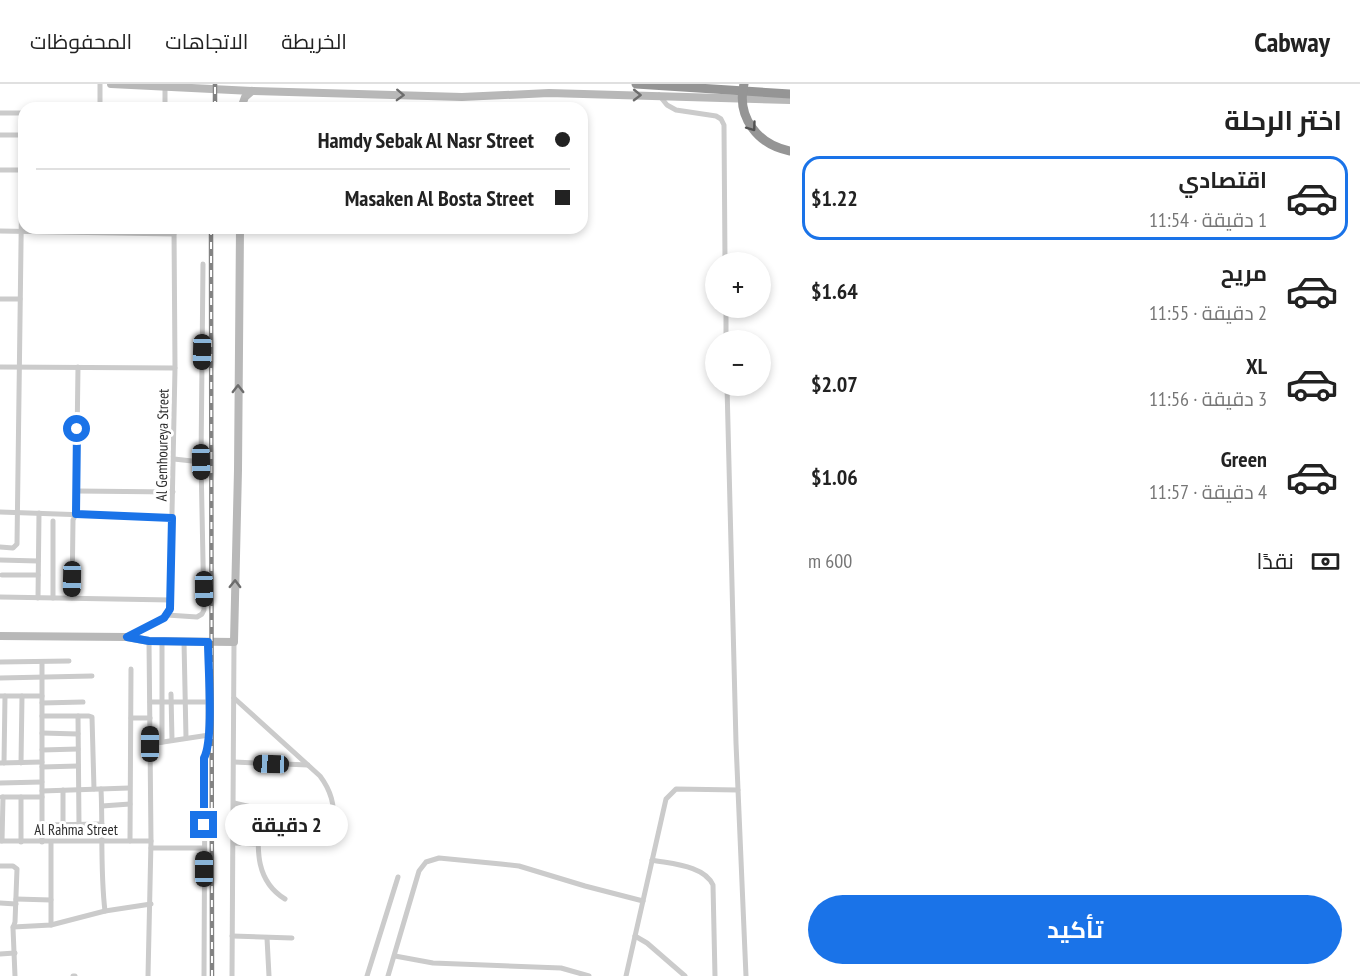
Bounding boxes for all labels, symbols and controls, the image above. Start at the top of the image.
text: Cabway [1254,23,1330,60]
text: المحفوظات [30,28,132,55]
text: الاتجاهات [165,28,248,55]
text: الخريطة [281,28,347,55]
one-way arrow [396,89,405,102]
one-way arrow [632,89,641,101]
text: اختر الرحلة [1224,103,1342,137]
one-way arrow [745,121,756,132]
text: Hamdy Sebak Al Nasr Street [318,126,534,154]
text: اقتصادي [1178,166,1267,194]
icon: car [1285,171,1339,225]
text: Masaken Al Bosta Street [345,184,534,212]
text: $1.22 [811,184,858,212]
text: 1 دقيقة · 11:54 [1149,207,1267,233]
map controls [705,252,771,396]
button: + [705,252,771,318]
text: مريح [1221,259,1267,287]
icon: car [1285,264,1339,318]
text: $1.64 [811,277,858,305]
text: 2 دقيقة · 11:55 [1149,300,1267,326]
button: − [705,330,771,396]
car [193,334,211,370]
text: XL [1246,352,1267,380]
icon: car [1285,357,1339,411]
text: $2.07 [811,370,858,398]
one-way arrow [232,384,245,393]
text: 3 دقيقة · 11:56 [1149,386,1267,412]
street label: Al Gemhoureya Street [152,389,172,501]
route start [63,415,90,442]
car [192,444,210,480]
text: Green [1221,445,1267,473]
icon: car [1285,450,1339,504]
text: $1.06 [811,463,858,491]
text: 4 دقيقة · 11:57 [1149,479,1267,505]
icon: cash [1309,545,1342,578]
text: نقدًا [1256,547,1294,575]
text: 600 m [808,548,852,574]
car [63,561,81,597]
car [195,571,213,607]
one-way arrow [229,579,242,588]
car [141,726,159,762]
car [253,754,289,774]
callout: 2 دقيقة [225,804,348,846]
route end [190,811,217,838]
text: 2 دقيقة [251,812,322,838]
street label: Al Rahma Street [34,820,118,839]
car [195,851,213,887]
button: تأكيد [808,895,1342,964]

